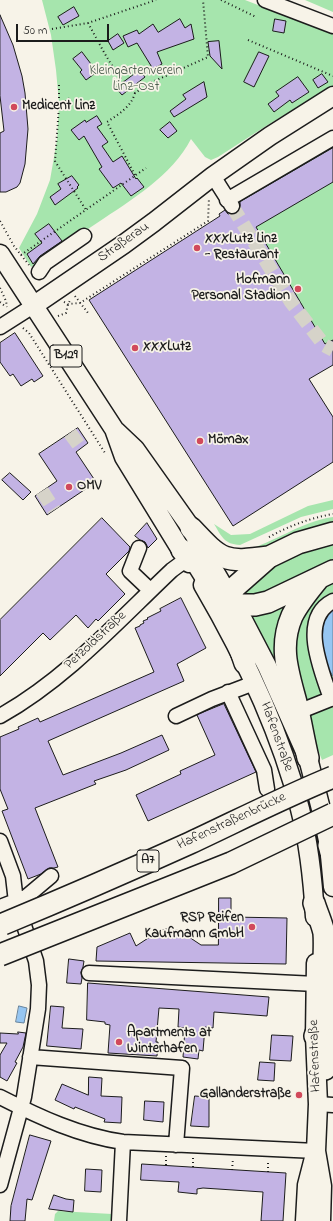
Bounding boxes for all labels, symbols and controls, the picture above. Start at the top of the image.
scale bar [18,16,111,42]
text: 50 m [23,22,47,40]
park label: Kleingartenverein Linz-Ost [89,64,183,96]
place label: Medicent Linz [22,99,95,115]
marker: Medicent Linz [9,102,19,112]
street label: Straßerau [95,219,153,267]
place label: XXXLutz Linz - Restaurant [205,232,279,264]
marker: XXXLutz Linz - Restaurant [192,243,202,253]
place label: Hofmann Personal Stadion [192,273,290,306]
marker: Hofmann Personal Stadion [293,284,303,294]
place label: XXXLutz [143,340,191,356]
marker: XXXLutz [130,343,140,353]
road number: B129 [50,345,82,367]
place label: Mömax [208,433,248,449]
marker: Mömax [195,436,205,446]
place label: OMV [77,479,101,495]
marker: OMV [64,482,74,492]
street label: Petzoldstraße [62,608,130,674]
street label: Hafenstraße [256,700,296,774]
street label: Hafenstraßenbrücke [175,789,289,855]
road number: A7 [137,850,159,872]
place label: RSP Reifen Kaufmann GmbH [145,911,244,944]
marker: RSP Reifen Kaufmann GmbH [247,922,257,932]
street label: Hafenstraße [306,1019,326,1093]
place label: Apartments at Winterhafen [127,1026,211,1058]
marker: Apartments at Winterhafen [114,1037,124,1047]
place label: Gallanderstraße [200,1087,291,1103]
marker: Gallanderstraße [294,1090,304,1100]

